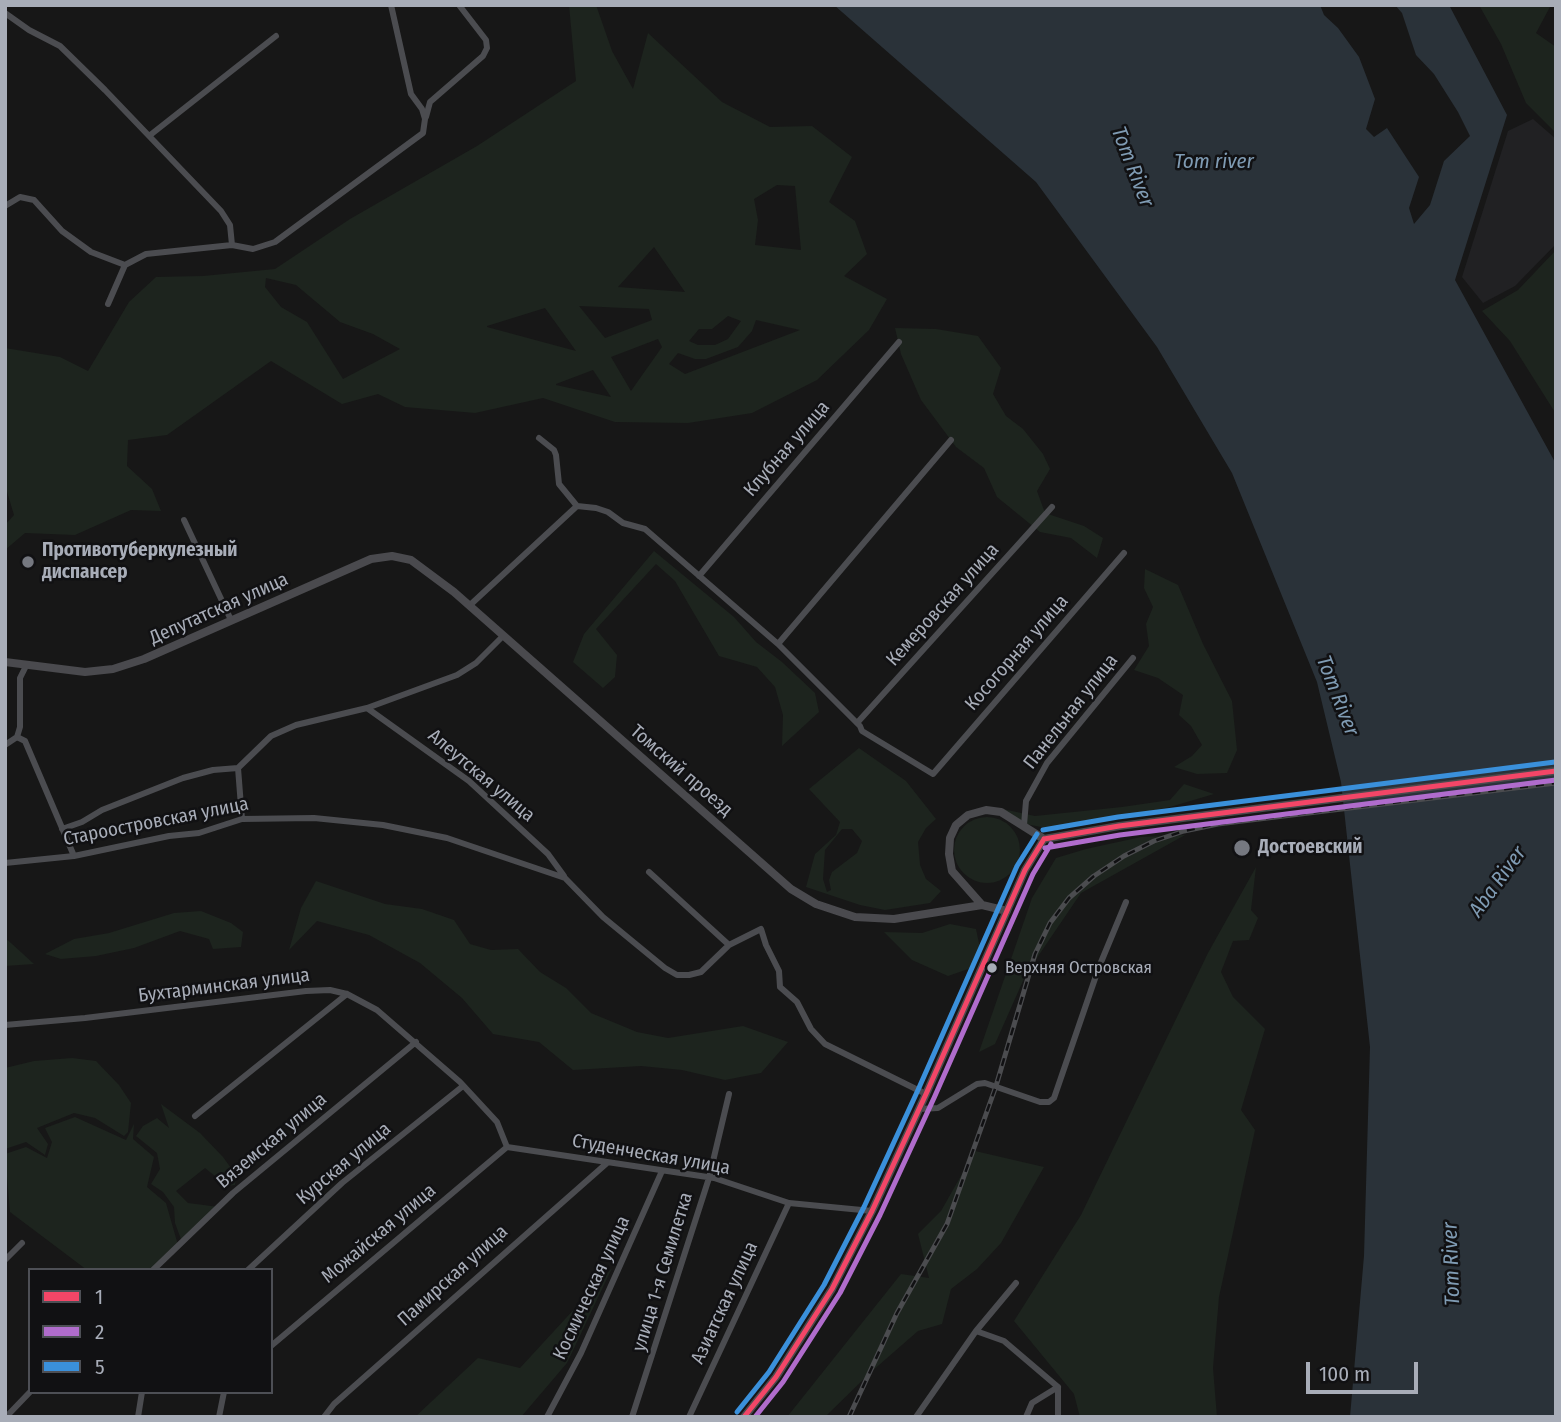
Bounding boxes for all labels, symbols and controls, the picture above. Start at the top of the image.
water label: Tom River [1105,123,1159,211]
water label: Tom river [1174,149,1254,175]
street label: Клубная улица [739,397,835,501]
street label: Кемеровская улица [882,539,1004,671]
place label: Противотуберкулезный диспансер [42,540,237,584]
marker: Противотуберкулезный диспансер [20,554,36,570]
street label: Депутатская улица [146,568,292,650]
street label: Косогорная улица [961,591,1073,715]
street label: Панельная улица [1019,650,1123,774]
water label: Tom River [1310,652,1364,740]
street label: Томский проезд [625,720,737,822]
street label: Алеутская улица [423,725,539,827]
street label: Староостровская улица [61,793,251,851]
place label: Достоевский [1258,837,1363,859]
marker: Достоевский [1232,838,1252,858]
water label: Aba River [1464,842,1532,922]
place label: Верхняя Островская [1005,958,1152,978]
marker: Верхняя Островская [985,961,999,975]
street label: Бухтарминская улица [137,964,311,1008]
street label: Вяземская улица [212,1088,332,1194]
street label: Курская улица [292,1118,396,1210]
street label: Студенческая улица [570,1130,732,1180]
street label: Можайская улица [317,1180,441,1288]
street label: улица 1-я Семилетка [628,1190,698,1354]
street label: Космическая улица [549,1212,635,1364]
street label: Памирская улица [393,1221,513,1331]
water label: Tom River [1438,1222,1466,1306]
street label: Азиатская улица [687,1238,763,1368]
legend [28,1268,273,1394]
text: 1 [95,1284,103,1310]
text: 2 [95,1319,104,1345]
scale bar [1309,1348,1421,1392]
text: 5 [95,1354,105,1380]
text: 100 m [1319,1361,1370,1387]

